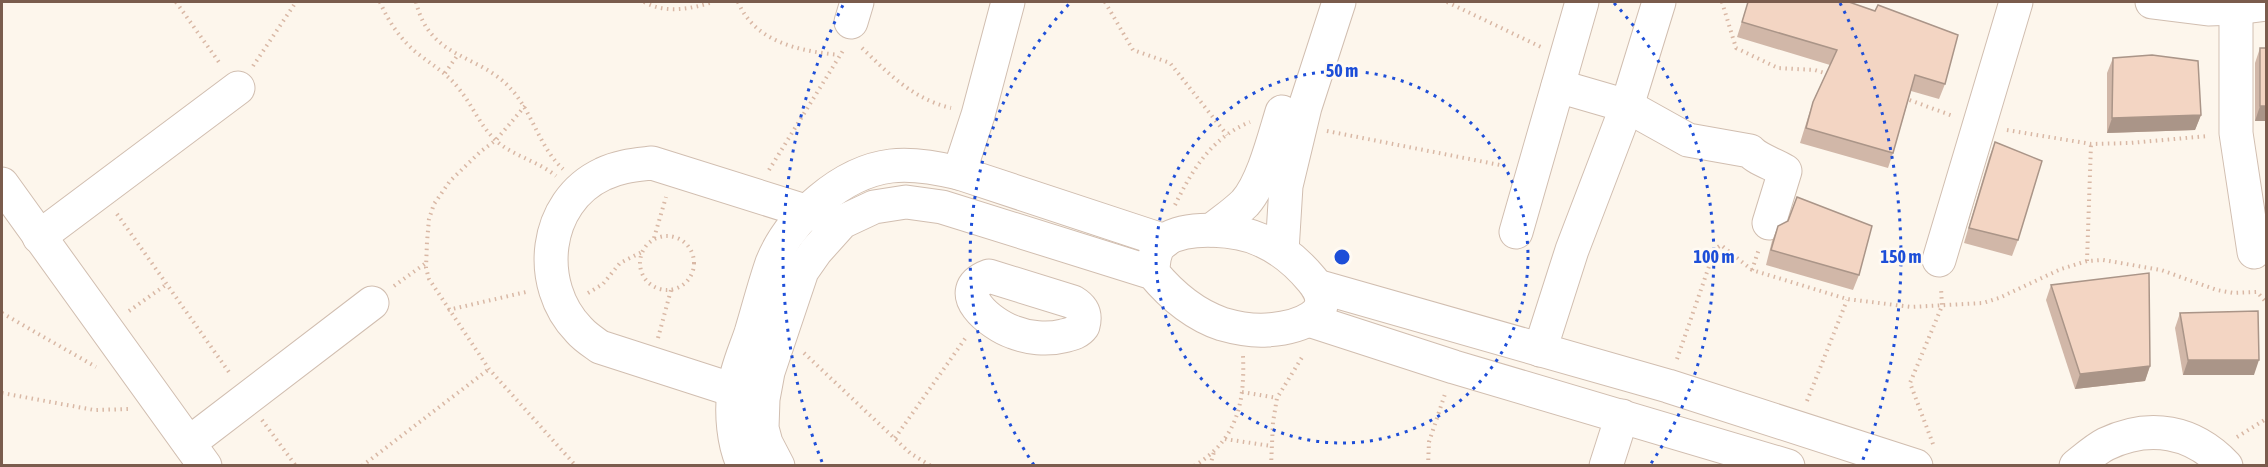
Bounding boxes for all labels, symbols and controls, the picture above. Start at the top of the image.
text: 50 m [1326,60,1358,81]
text: 100 m [1694,246,1734,267]
text: 150 m [1881,246,1921,267]
centre of rings [1332,247,1352,267]

